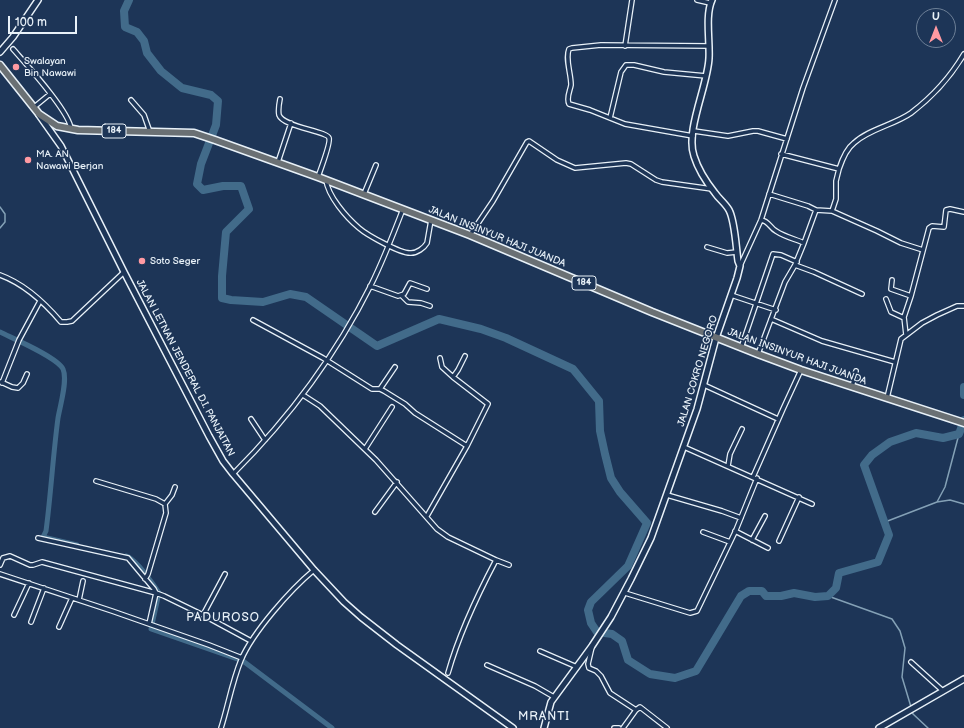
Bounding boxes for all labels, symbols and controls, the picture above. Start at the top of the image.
scale bar [10,8,79,34]
north arrow [916,8,956,48]
text: U [932,10,940,23]
text: 100 m [15,15,47,30]
place label: Swalayan Bin Nawawi [24,55,76,78]
marker: Swalayan Bin Nawawi [11,62,21,72]
road number: 184 [102,124,126,138]
place label: MA. AN Nawawi Berjan [36,148,103,172]
marker: MA. AN Nawawi Berjan [23,155,33,165]
street label: JALAN INSINYUR HAJI JUANDA [427,204,567,270]
place label: Soto Seger [150,255,200,267]
marker: Soto Seger [137,256,147,266]
road number: 184 [572,276,596,290]
street label: JALAN LETNAN JENDERAL D.I. PANJAITAN [133,278,237,458]
street label: JALAN COKRO NEGORO [675,314,721,428]
street label: JALAN INSINYUR HAJI JUANDA [726,326,868,388]
district label: PADUROSO [186,611,260,625]
district label: MRANTI [518,710,570,724]

